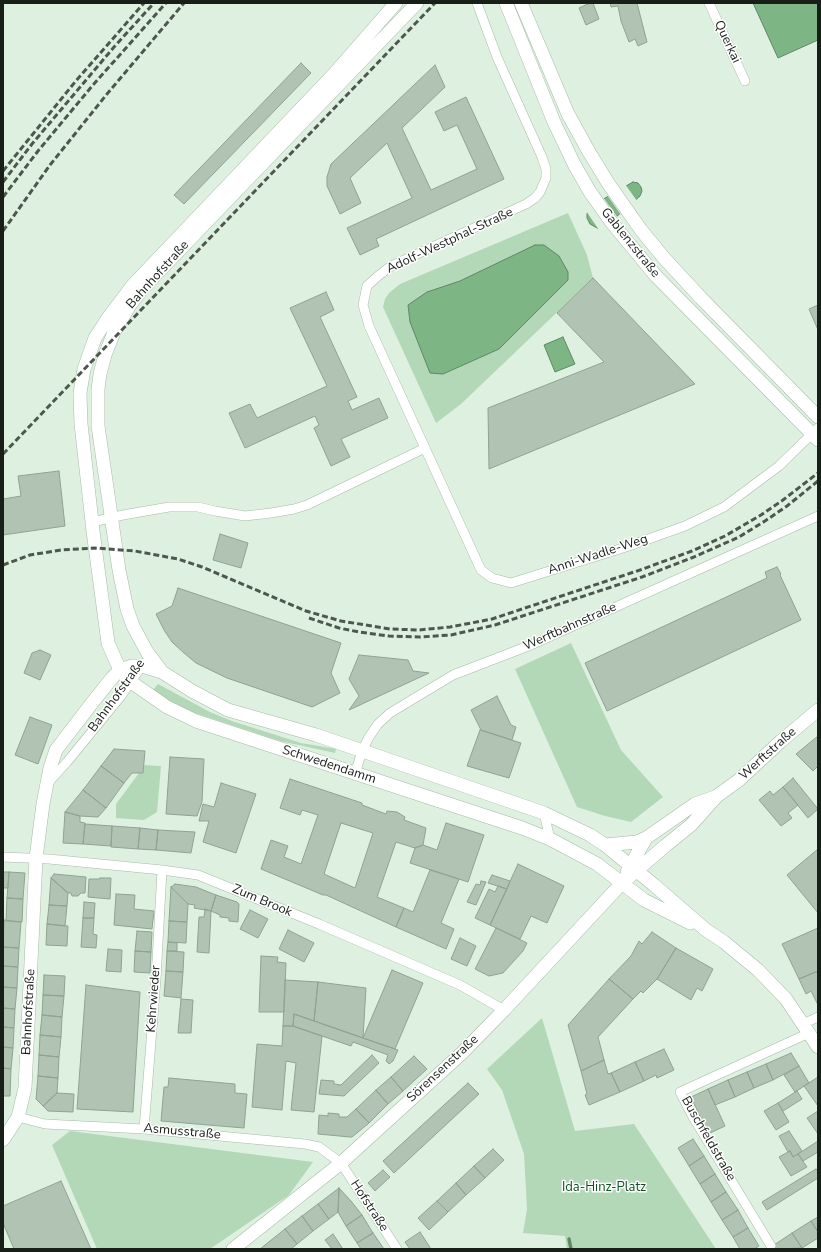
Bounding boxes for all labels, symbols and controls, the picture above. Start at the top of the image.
street label: Querkai [710,18,744,66]
street label: Adolf-Westphal-Straße [384,205,516,277]
street label: Gablenzstraße [597,205,663,281]
street label: Bahnhofstraße [123,238,193,312]
street label: Anni-Wadle-Weg [546,532,650,578]
street label: Werftbahnstraße [521,599,619,655]
street label: Bahnhofstraße [85,656,149,736]
street label: Werftstraße [736,724,800,784]
street label: Schwedendamm [280,742,378,788]
street label: Zum Brook [230,881,294,921]
street label: Kehrwieder [144,965,164,1033]
street label: Bahnhofstraße [19,968,39,1056]
street label: Sörensenstraße [404,1032,482,1106]
street label: Buschfeldstraße [677,1094,739,1184]
street label: Asmusstraße [143,1121,221,1143]
street label: Hofstraße [347,1177,391,1235]
park label: Ida-Hinz-Platz [562,1180,646,1196]

